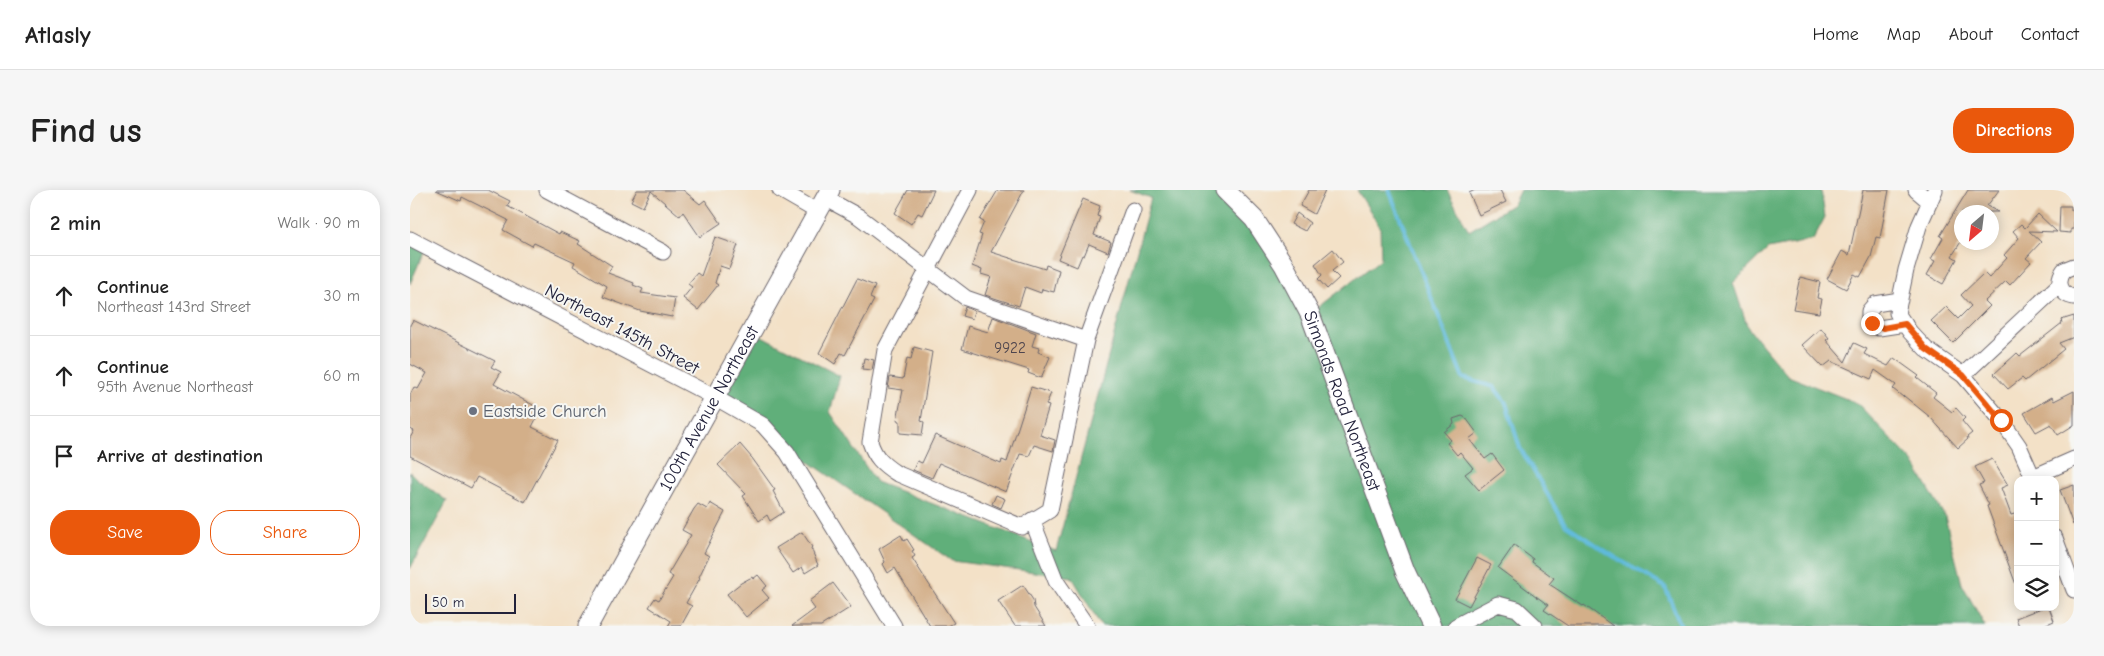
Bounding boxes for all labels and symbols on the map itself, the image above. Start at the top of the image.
north arrow [1954,205,1999,250]
street label: Northeast 145th Street [541,280,703,379]
street label: Simonds Road Northeast [1299,308,1385,495]
route end [1861,312,1884,335]
street label: 100th Avenue Northeast [655,322,764,495]
house number: 9922 [994,339,1026,357]
place label: Eastside Church [483,401,607,422]
marker: Eastside Church [467,405,479,417]
route start [1990,409,2013,432]
scale bar [425,591,516,614]

